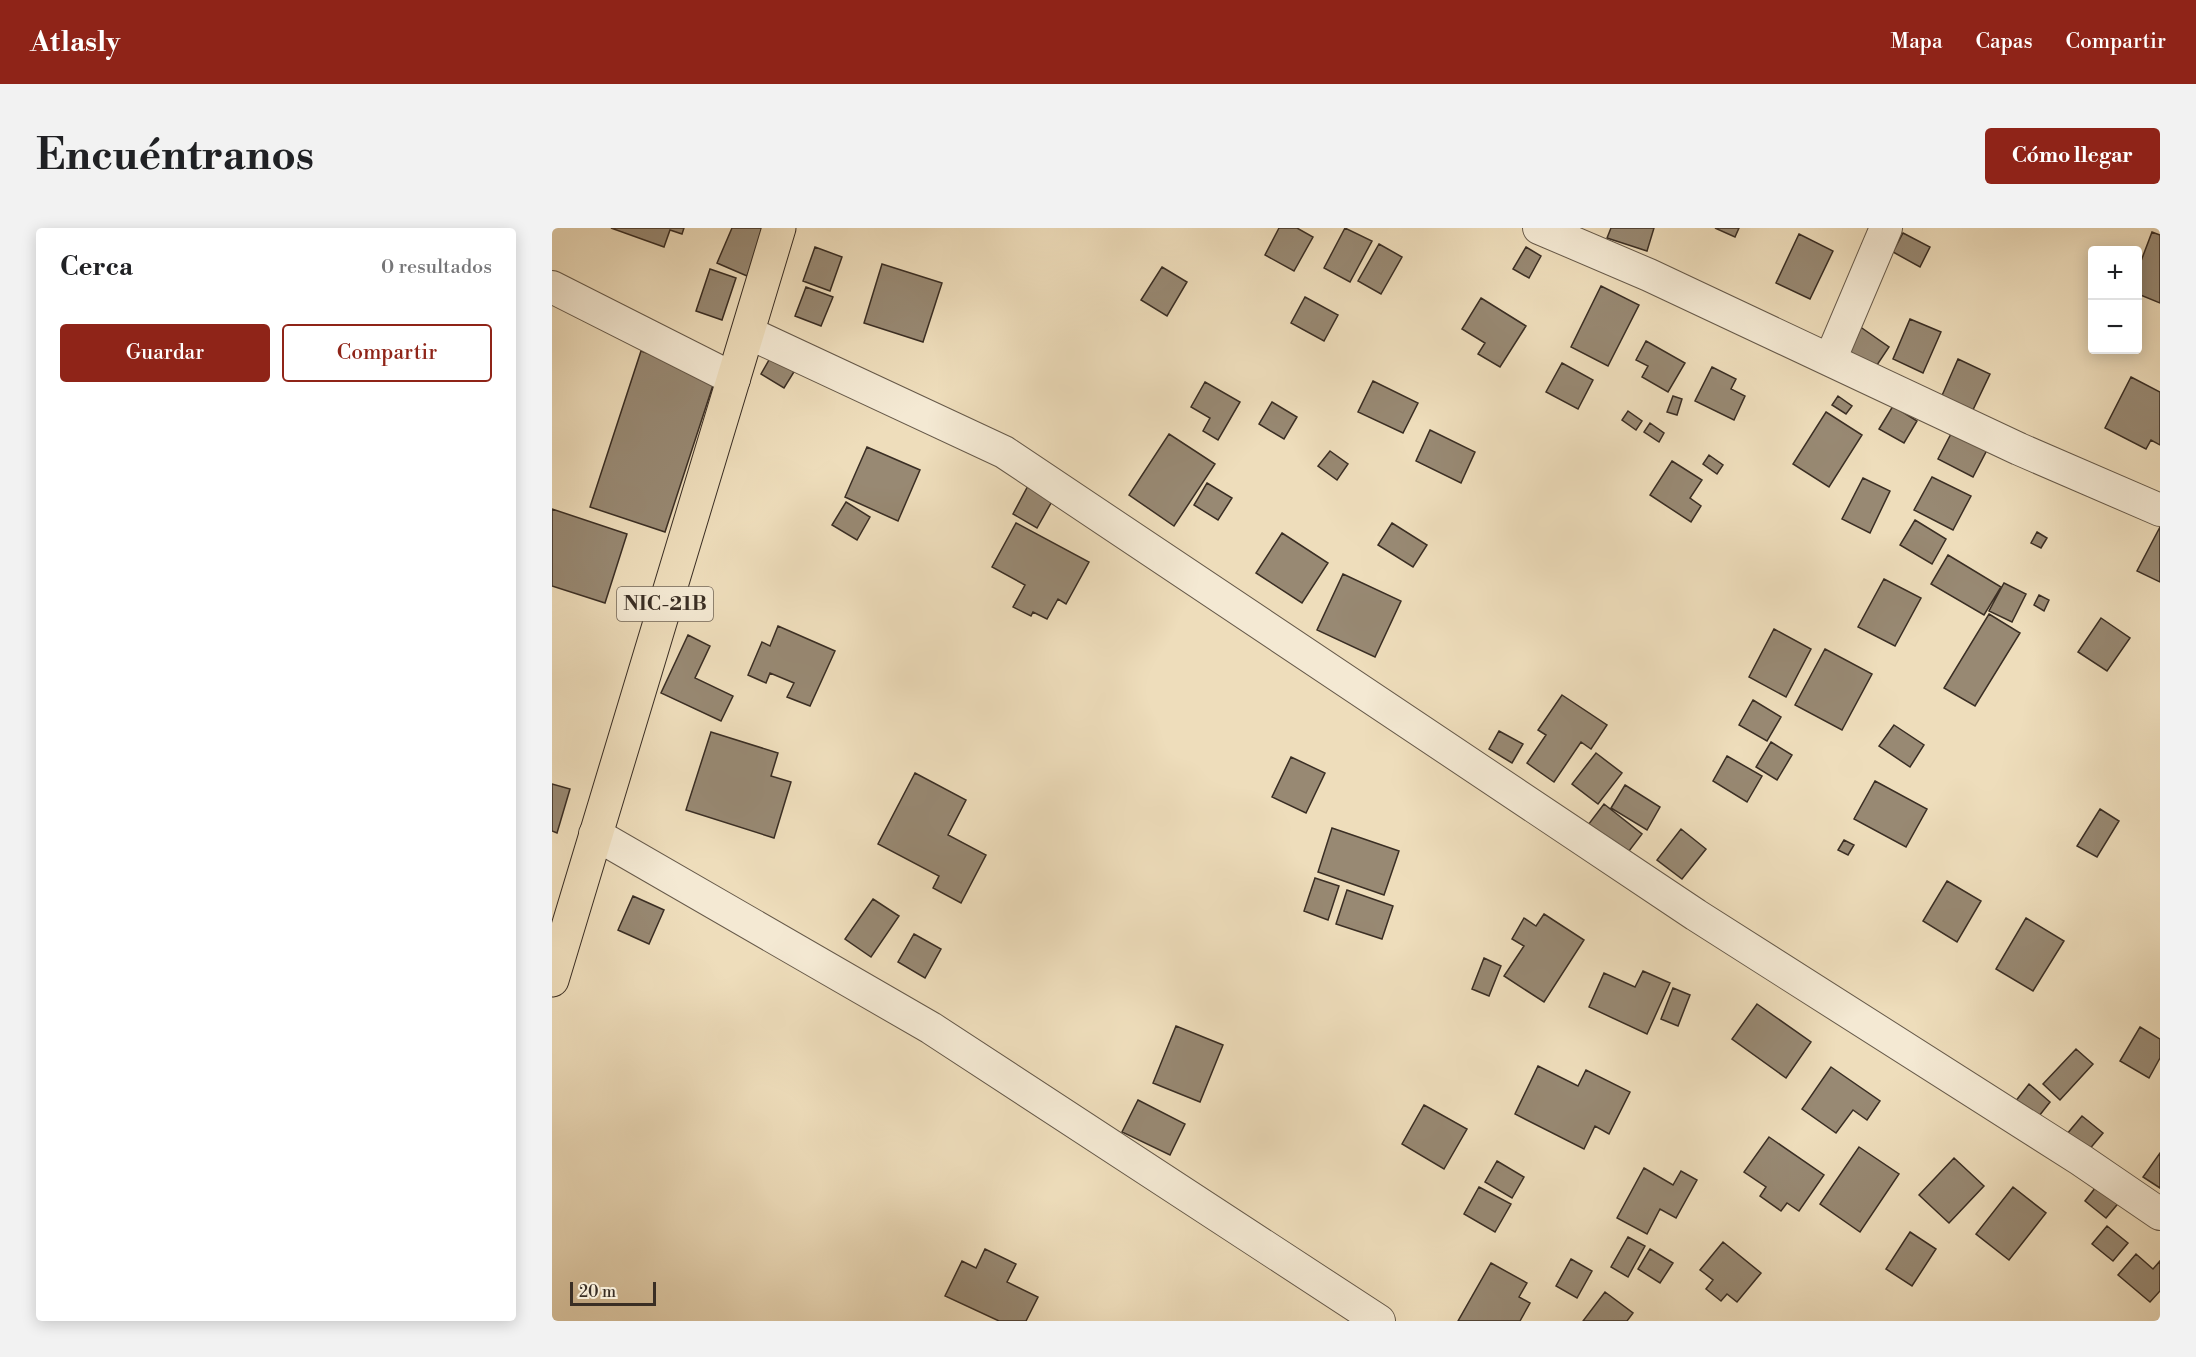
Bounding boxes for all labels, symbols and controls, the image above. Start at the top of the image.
text: Atlasly [30,25,120,60]
text: Mapa [1891,29,1943,55]
text: Capas [1976,29,2033,55]
text: Compartir [2066,29,2166,55]
button: Cómo llegar [1985,128,2160,184]
text: Encuéntranos [36,130,314,183]
map controls [2088,246,2142,354]
button: + [2088,246,2142,300]
text: Cerca [60,251,133,283]
text: 0 resultados [381,255,492,280]
button: − [2088,300,2142,354]
button: Guardar [60,324,270,382]
button: Compartir [282,324,492,382]
road number: NIC-21B [617,587,713,621]
scale bar [570,1279,656,1306]
text: 20 m [579,1282,616,1302]

